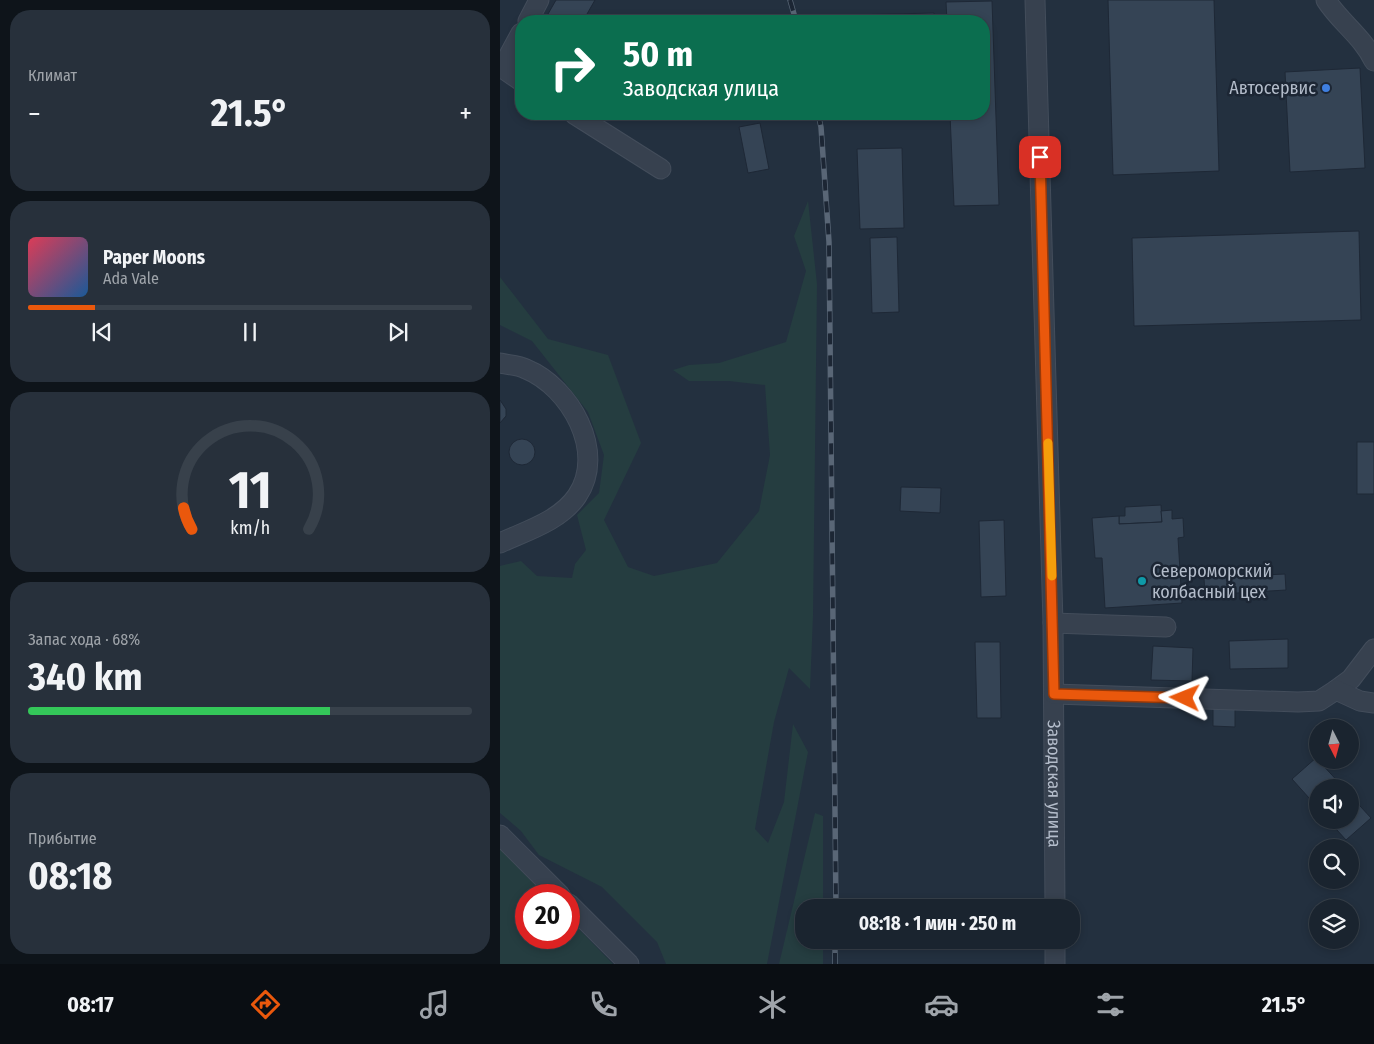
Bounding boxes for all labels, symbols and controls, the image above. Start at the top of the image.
text: 50 m [623,33,693,75]
icon: right [540,35,605,100]
text: Климат [28,66,77,85]
text: Заводская улица [623,75,779,102]
place label: Автосервис [1229,77,1316,99]
marker: Автосервис [1320,82,1332,94]
text: 21.5° [211,90,289,136]
text: − [28,97,41,130]
text: + [459,97,472,130]
pin [1019,136,1061,178]
icon: arrive [1026,143,1054,171]
text: Paper Moons [103,246,205,269]
text: Ada Vale [103,269,159,288]
icon: previous [88,318,116,346]
icon: pause [236,318,264,346]
icon: next [384,318,412,346]
text: 11 [228,459,272,522]
text: km/h [230,517,270,539]
place label: Североморский колбасный цех [1152,560,1272,603]
marker: Североморский колбасный цех [1136,575,1148,587]
text: Запас хода · 68% [28,630,140,649]
text: 340 km [28,654,142,700]
position arrow [1158,671,1210,723]
north arrow [1309,719,1359,769]
map controls [1309,719,1359,949]
street label: Заводская улица [1043,720,1066,848]
button: sound [1309,779,1359,829]
text: Прибытие [28,829,97,848]
button: search [1309,839,1359,889]
text: 08:18 [28,853,112,899]
speed limit sign: 20 [515,884,580,949]
button: layers [1309,899,1359,949]
text: 08:18 · 1 мин · 250 m [859,912,1016,935]
icon: directions [248,987,283,1022]
icon: music [417,987,452,1022]
icon: phone [586,987,621,1022]
icon: climate [755,987,790,1022]
icon: car [924,987,959,1022]
icon: filters [1093,987,1128,1022]
text: 08:17 [67,991,114,1018]
text: 21.5° [1262,991,1307,1018]

